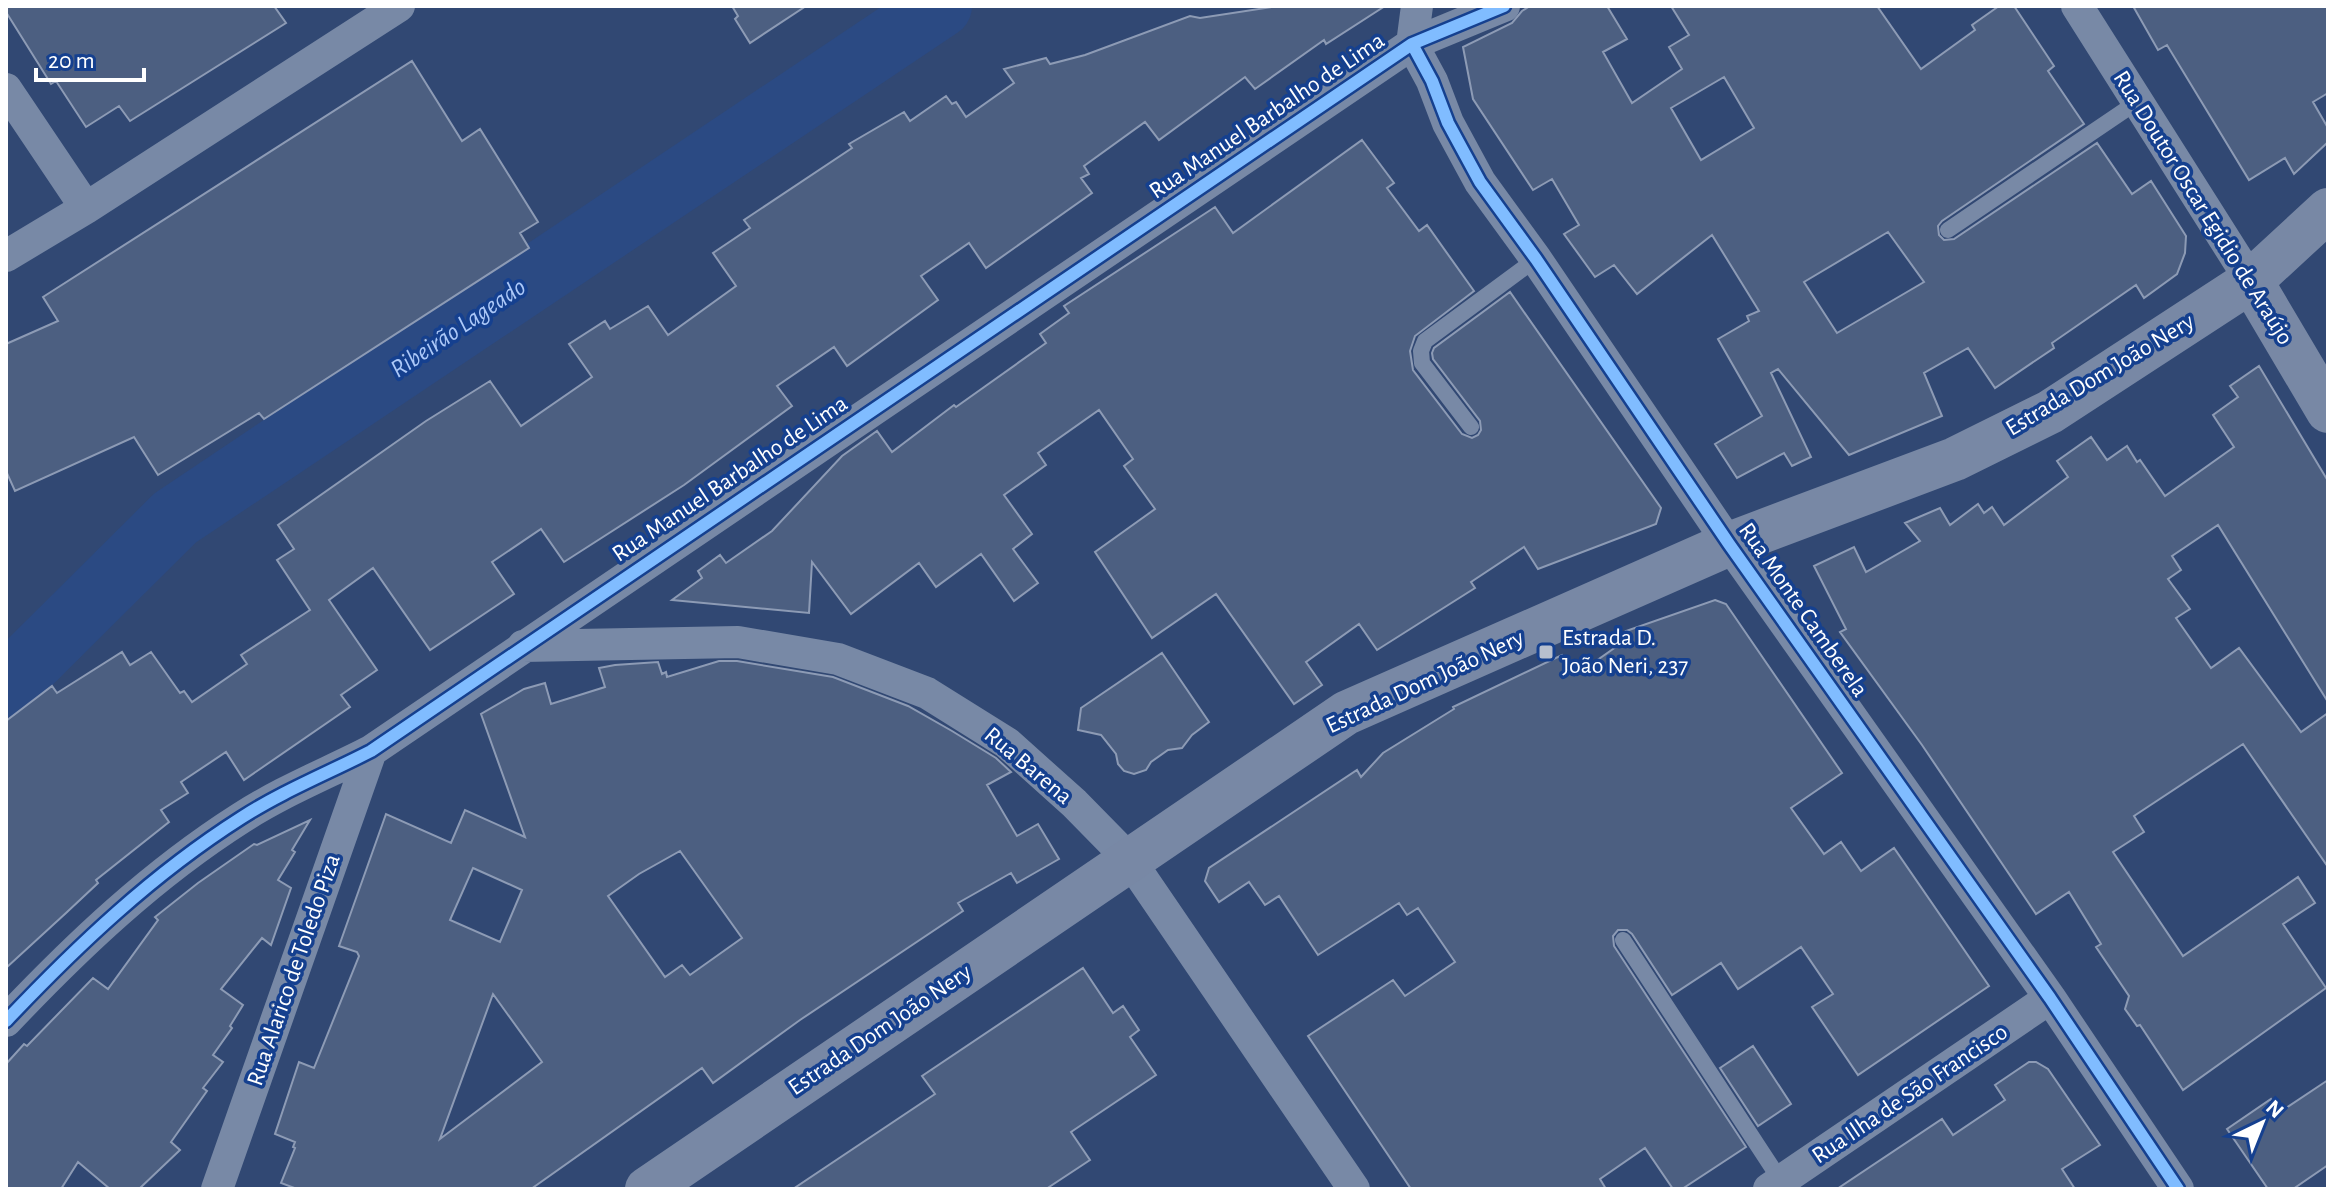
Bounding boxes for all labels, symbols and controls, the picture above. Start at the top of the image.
street label: Rua Manuel Barbalho de Lima [1145,28,1389,204]
scale bar [36,32,144,82]
text: 20 m [48,49,95,73]
street label: Rua Doutor Oscar Egidio de Araújo [2109,67,2297,349]
water label: Ribeirão Lageado [386,273,530,383]
street label: Estrada Dom João Nery [2002,309,2198,441]
street label: Rua Manuel Barbalho de Lima [608,391,852,567]
street label: Rua Monte Camberela [1734,519,1872,701]
street label: Estrada Dom João Nery [1322,626,1528,738]
place label: Estrada D. João Neri, 237 [1562,626,1688,678]
marker: Estrada D. João Neri, 237 [1537,643,1555,661]
street label: Rua Barena [980,723,1076,809]
street label: Rua Alarico de Toledo Piza [243,851,345,1089]
street label: Estrada Dom João Nery [784,960,976,1100]
street label: Rua Ilha de São Francisco [1808,1020,2012,1168]
north arrow [2222,1083,2302,1163]
text: N [2262,1096,2288,1122]

